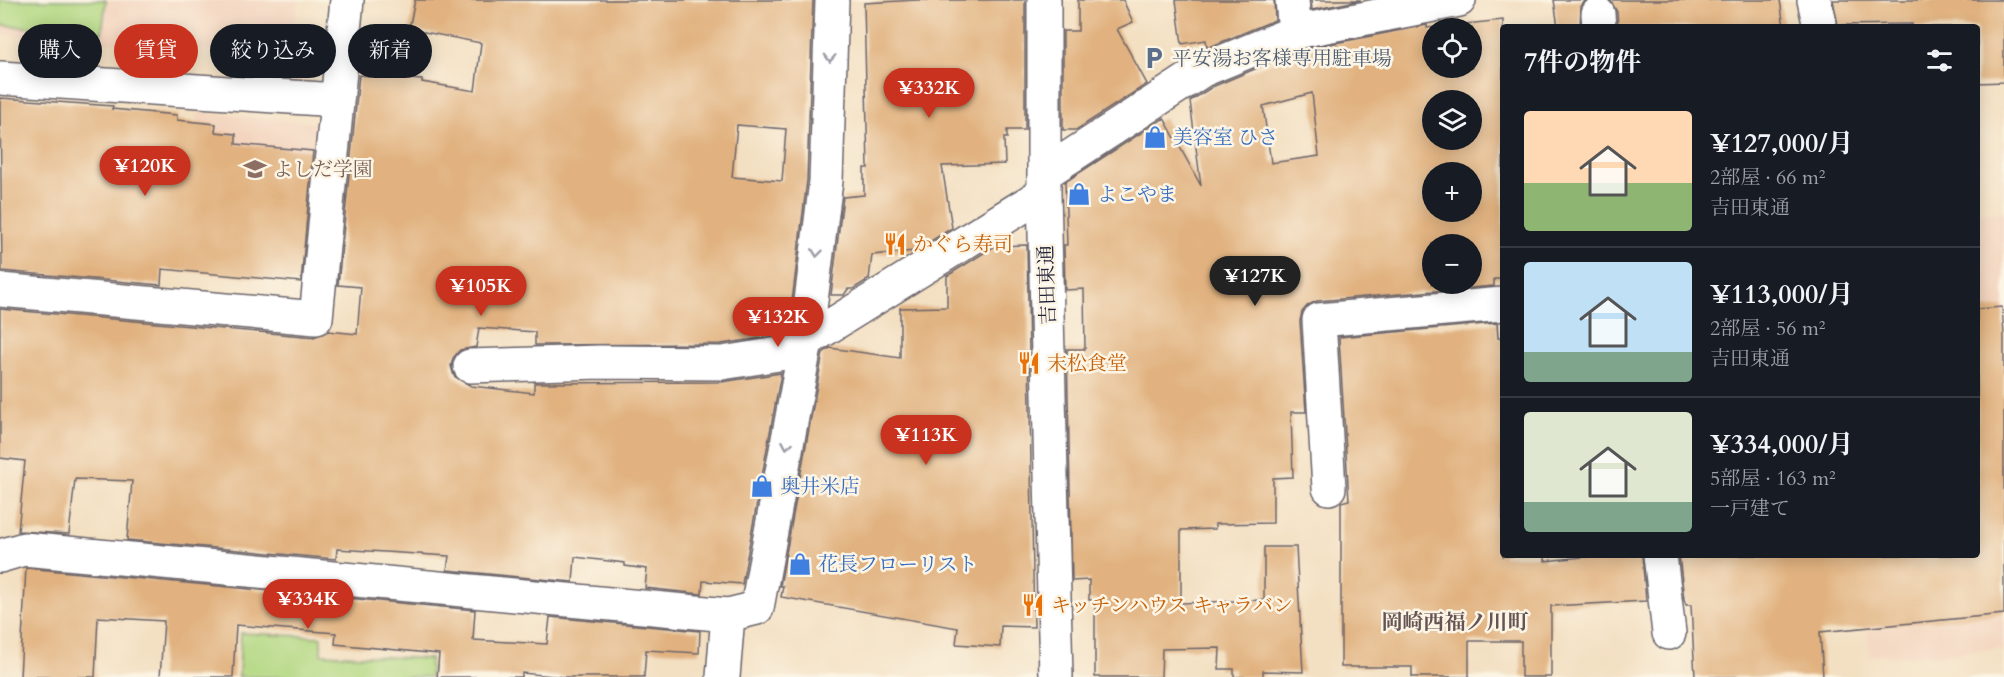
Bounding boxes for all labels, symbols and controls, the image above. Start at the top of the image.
map controls [1422,18,1482,294]
button: locate [1422,18,1482,78]
chip: 購入 [18,24,102,78]
chip: 賃貸 [114,24,198,78]
chip: 絞り込み [210,24,336,78]
chip: 新着 [348,24,432,78]
icon: filters [1923,44,1956,77]
parking icon: 平安湯お客様専用駐車場 [1141,45,1167,71]
place label: 平安湯お客様専用駐車場 [1172,45,1392,72]
text: 7件の物件 [1524,45,1641,80]
one-way arrow [824,54,836,63]
pin: ¥332K [887,68,971,119]
text: ¥332K [898,74,960,101]
button: layers [1422,90,1482,150]
shop icon: 美容室 ひさ [1142,124,1168,150]
place label: 美容室 ひさ [1173,124,1278,151]
text: ¥127,000/月 [1710,126,1853,161]
icon: home [1572,135,1644,207]
pin: ¥120K [103,146,187,197]
text: ¥120K [114,152,176,179]
school or university icon: よしだ学園 [242,156,268,182]
place label: よしだ学園 [273,156,373,183]
button: + [1422,162,1482,222]
text: 2部屋 · 66 m² [1710,164,1826,191]
shop icon: よこやま [1066,181,1092,207]
place label: よこやま [1097,181,1177,208]
text: 吉田東通 [1710,194,1790,221]
restaurant icon: かぐら寿司 [882,231,908,257]
place label: かぐら寿司 [913,231,1013,258]
button: − [1422,234,1482,294]
street label: 吉田東通 [1032,245,1062,325]
one-way arrow [811,248,824,257]
pin: ¥127K [1213,256,1297,307]
text: ¥127K [1224,262,1286,289]
pin: ¥105K [439,266,523,317]
text: ¥105K [450,272,512,299]
text: ¥113,000/月 [1710,277,1853,312]
icon: home [1572,286,1644,358]
pin: ¥132K [736,297,820,348]
text: ¥132K [747,303,809,330]
text: 2部屋 · 56 m² [1710,315,1826,342]
text: 吉田東通 [1710,345,1790,372]
restaurant icon: 末松食堂 [1016,350,1042,376]
place label: 末松食堂 [1047,350,1127,377]
pin: ¥113K [884,415,968,466]
text: ¥113K [895,421,957,448]
text: ¥334,000/月 [1710,427,1853,462]
icon: home [1572,436,1644,508]
one-way arrow [781,440,794,450]
text: 5部屋 · 163 m² [1710,465,1836,492]
shop icon: 奥井米店 [749,473,775,499]
place label: 奥井米店 [780,473,860,500]
text: 一戸建て [1710,495,1790,522]
shop icon: 花長フローリスト [787,551,813,577]
place label: 花長フローリスト [818,551,978,578]
pin: ¥334K [266,579,350,630]
text: ¥334K [277,585,339,612]
restaurant icon: キッチンハウス キャラバン [1020,592,1046,618]
place label: キッチンハウス キャラバン [1051,592,1293,619]
district label: 岡崎西福ノ川町 [1382,608,1529,637]

